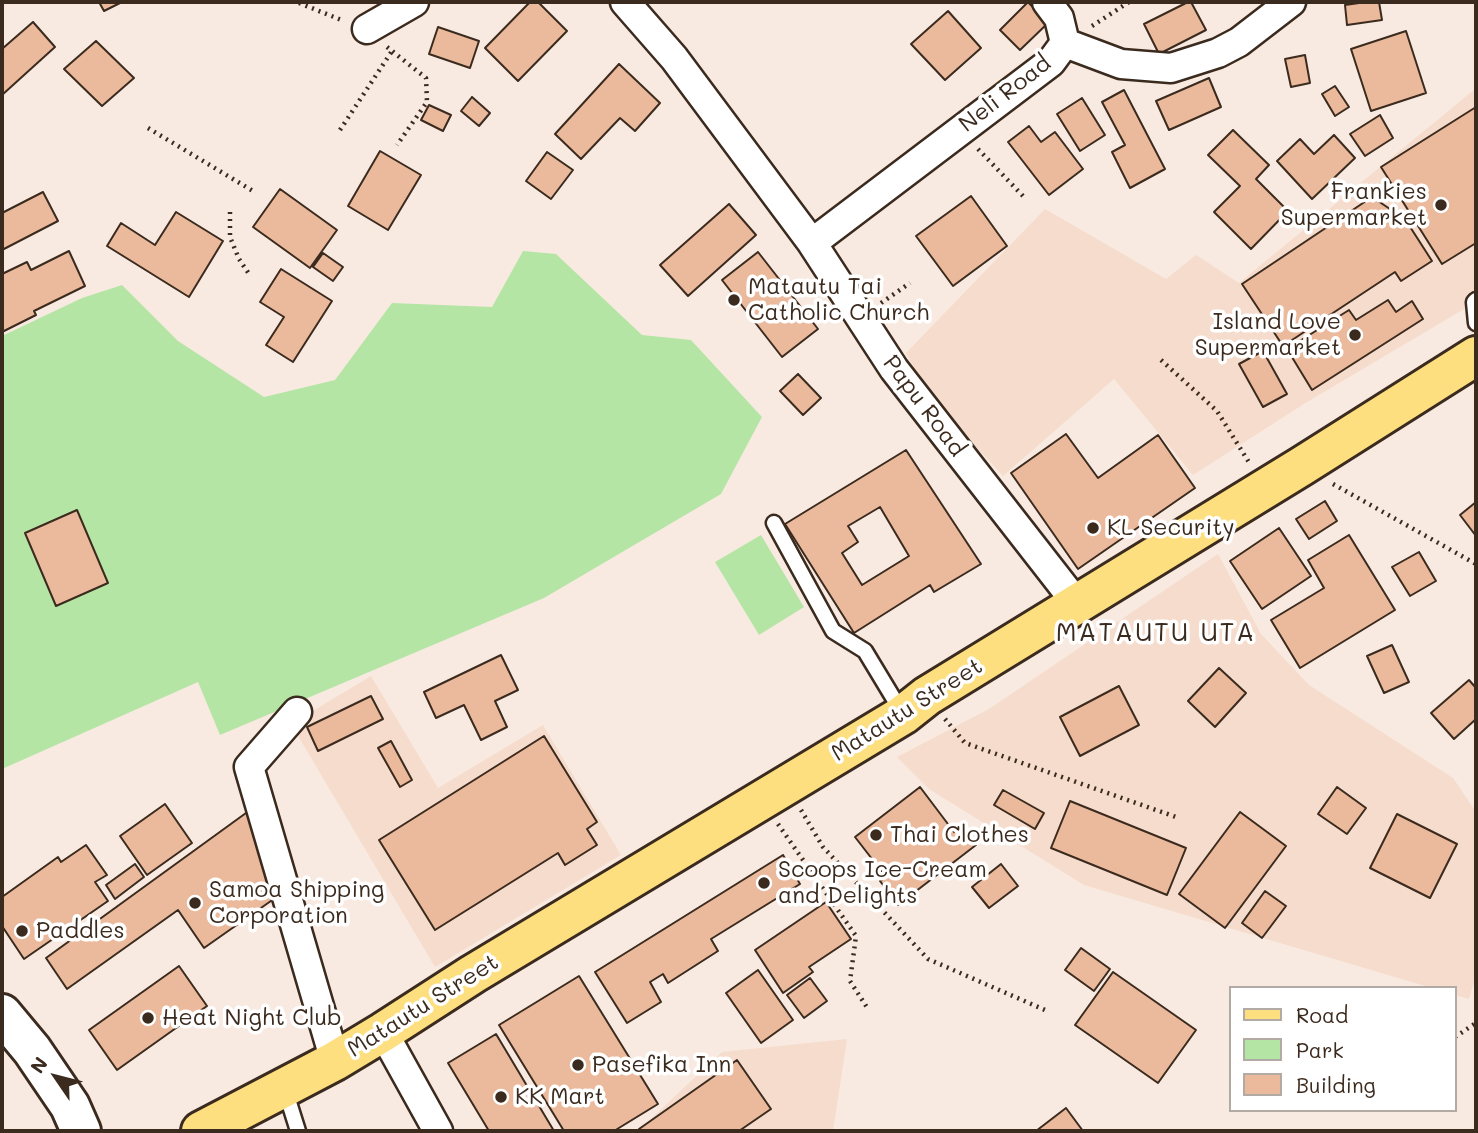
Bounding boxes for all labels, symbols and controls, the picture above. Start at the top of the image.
street label: Neli Road [954,50,1056,138]
place label: Frankies Supermarket [1281,178,1427,232]
marker: Frankies Supermarket [1433,197,1449,213]
place label: Matautu Tai Catholic Church [748,273,929,327]
marker: Matautu Tai Catholic Church [726,292,742,308]
place label: Island Love Supermarket [1195,308,1341,362]
marker: Island Love Supermarket [1347,327,1363,343]
street label: Papu Road [877,350,971,462]
place label: KL Security [1107,514,1234,542]
marker: KL Security [1085,520,1101,536]
district label: MATAUTU UTA [1057,617,1255,649]
street label: Matautu Street [826,652,988,768]
place label: Thai Clothes [890,821,1029,849]
marker: Thai Clothes [868,827,884,843]
place label: Scoops Ice-Cream and Delights [778,856,987,910]
marker: Scoops Ice-Cream and Delights [756,875,772,891]
place label: Samoa Shipping Corporation [209,876,384,930]
marker: Samoa Shipping Corporation [187,895,203,911]
place label: Paddles [36,917,125,945]
marker: Paddles [14,923,30,939]
street label: Matautu Street [342,948,504,1064]
legend [1230,986,1457,1112]
text: Road [1296,1001,1348,1028]
place label: Heat Night Club [162,1004,342,1032]
marker: Heat Night Club [140,1010,156,1026]
text: Park [1296,1036,1344,1063]
north arrow [21,1042,91,1112]
place label: Pasefika Inn [592,1051,731,1079]
text: N [24,1052,53,1078]
marker: Pasefika Inn [570,1057,586,1073]
text: Building [1296,1071,1376,1098]
place label: KK Mart [515,1083,605,1111]
marker: KK Mart [493,1089,509,1105]

